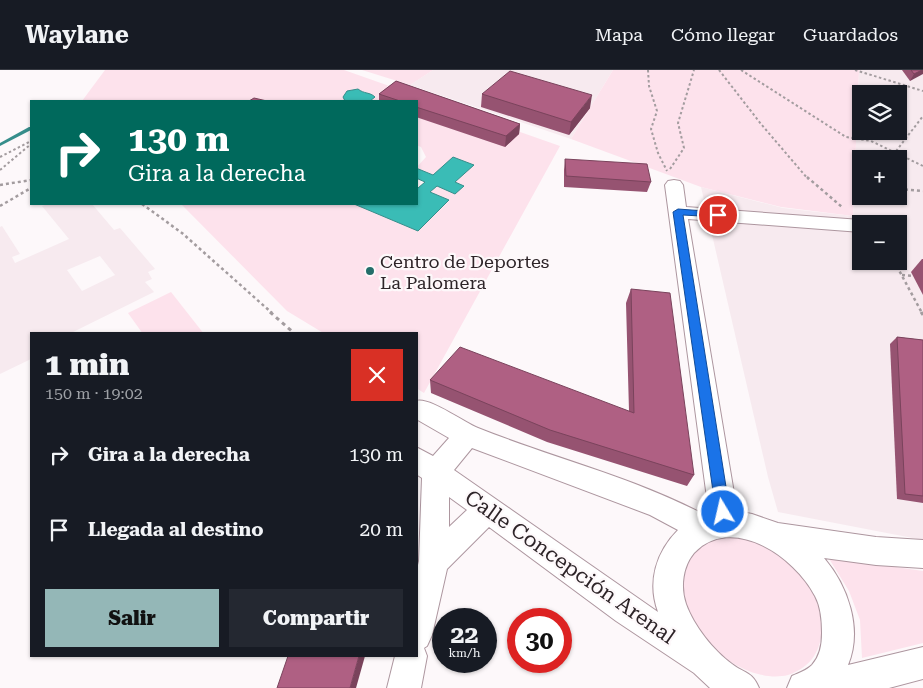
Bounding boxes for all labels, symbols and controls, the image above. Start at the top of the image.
text: Waylane [25,21,129,49]
text: Mapa [595,24,643,45]
text: Cómo llegar [671,24,775,45]
text: Guardados [803,24,898,45]
map controls [852,85,907,270]
button: layers [852,85,907,140]
text: 130 m [128,119,229,160]
icon: right [45,120,110,185]
button: + [852,150,907,205]
text: Gira a la derecha [128,161,306,186]
pin [697,194,739,236]
icon: arrive [704,201,732,229]
button: − [852,215,907,270]
place label: Centro de Deportes La Palomera [380,251,549,293]
marker: Centro de Deportes La Palomera [364,265,376,277]
text: 1 min [45,347,129,382]
button: close [351,349,403,401]
text: 150 m · 19:02 [45,384,143,403]
icon: right [45,441,73,469]
text: Gira a la derecha [88,443,250,466]
text: 130 m [349,443,403,466]
street label: Calle Concepción Arenal [460,485,680,649]
position arrow [696,485,748,537]
icon: arrive [45,516,73,544]
text: Llegada al destino [88,518,264,541]
text: 20 m [360,518,403,541]
button: Salir [45,589,219,647]
button: Compartir [229,589,403,647]
speed limit sign: 30 [507,608,572,673]
text: 22 [450,620,479,649]
text: km/h [448,646,481,660]

